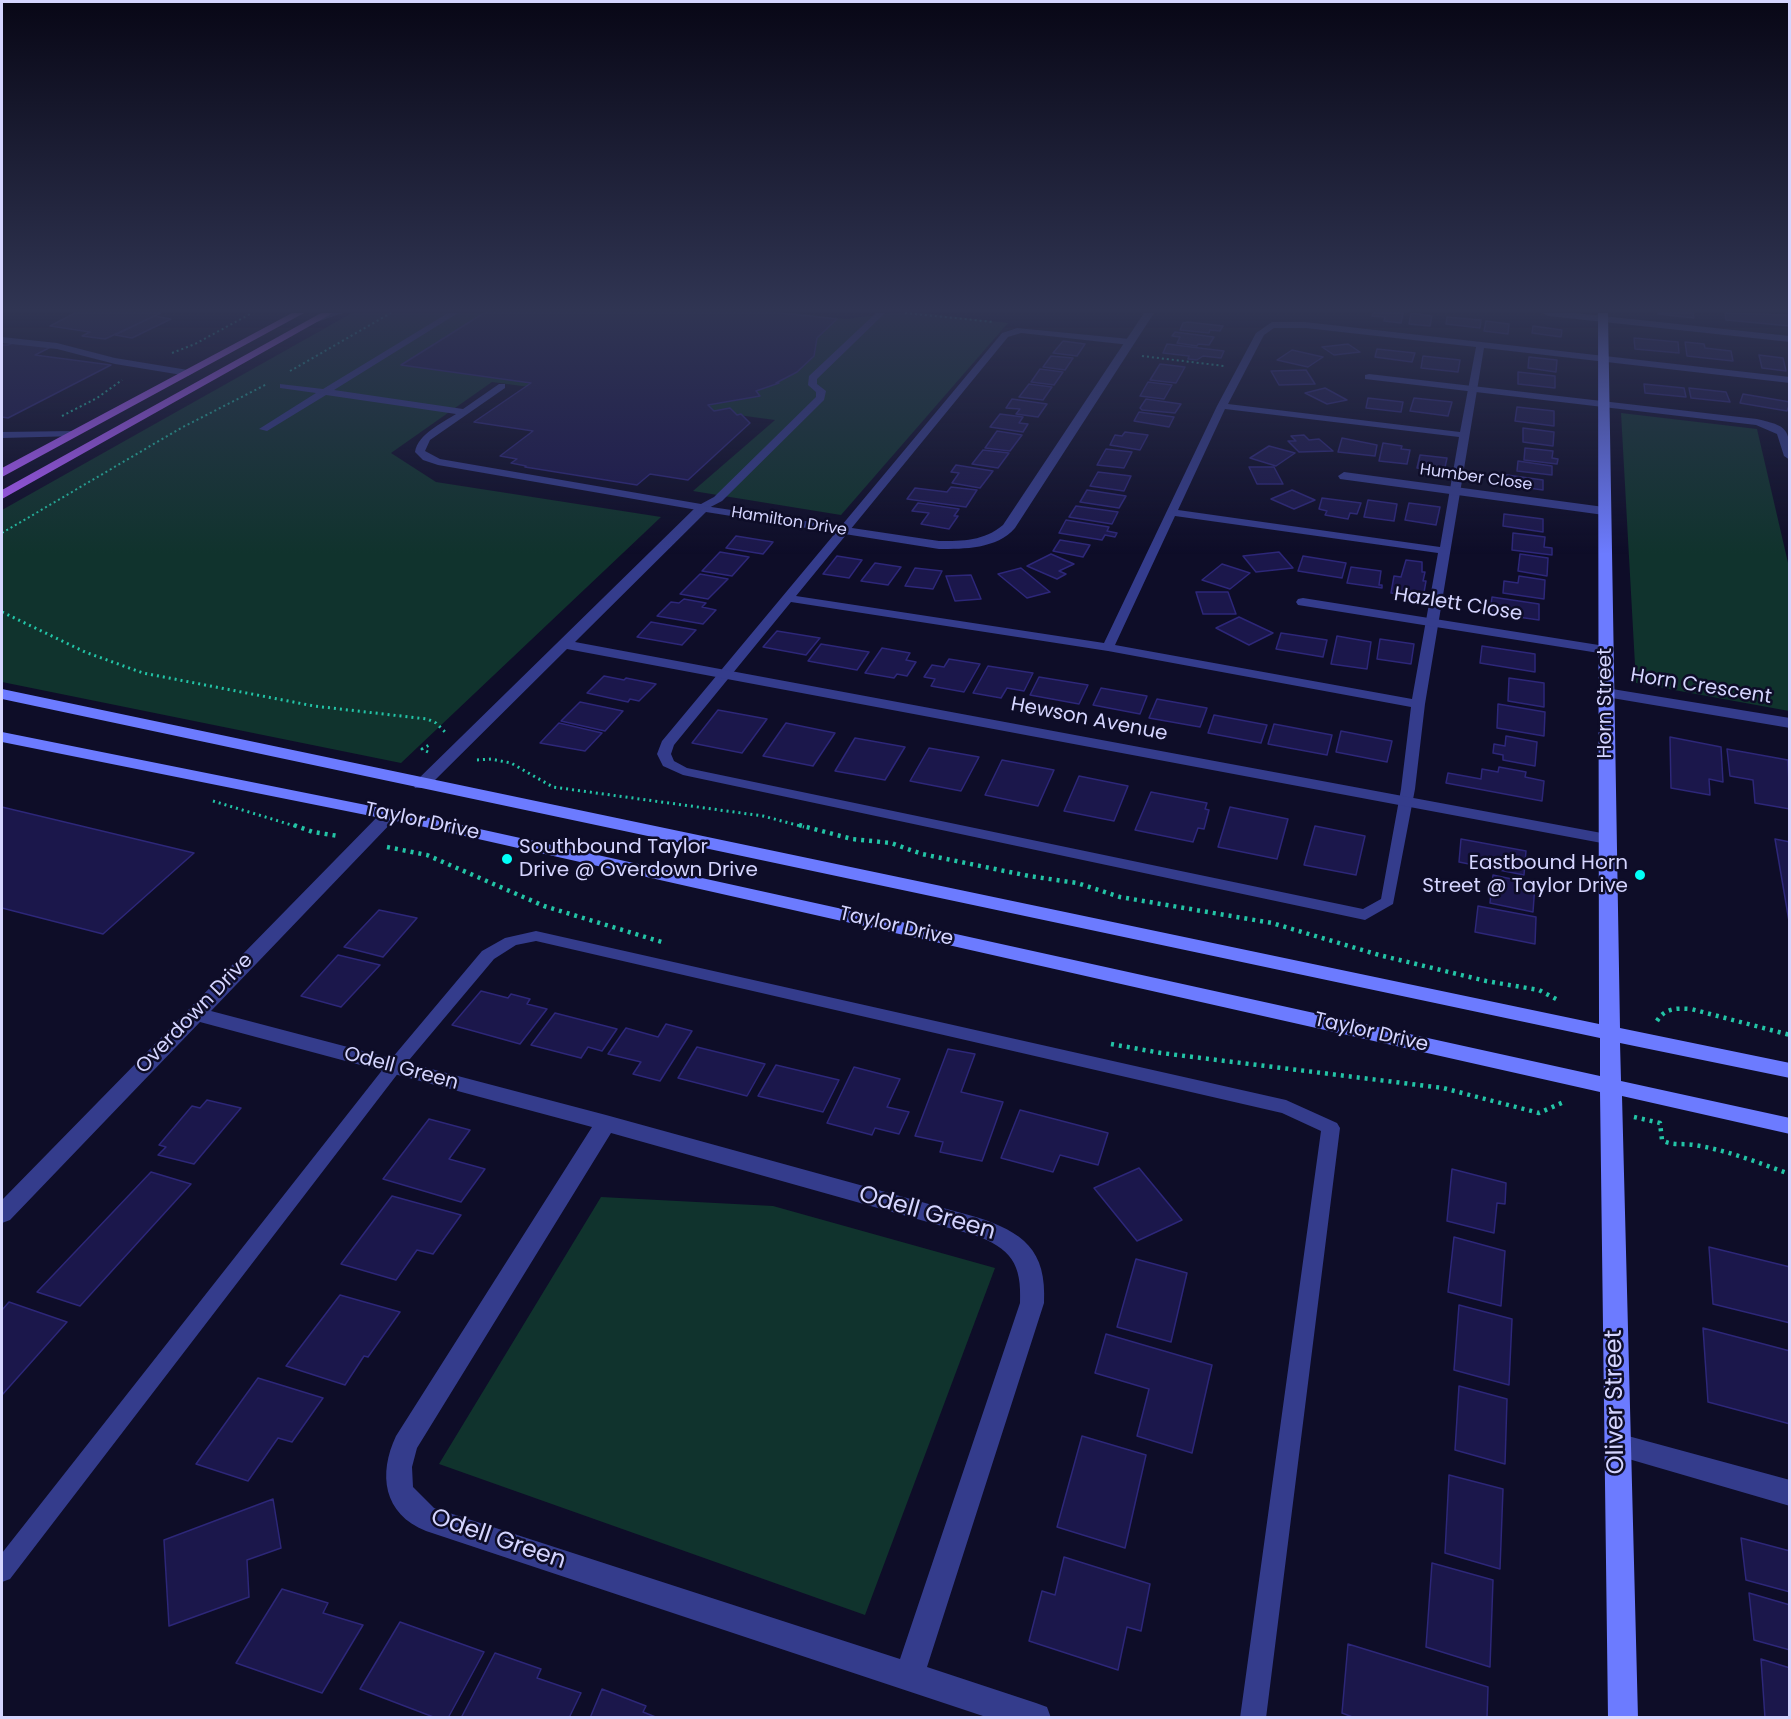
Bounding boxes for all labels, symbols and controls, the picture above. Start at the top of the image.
street label: Humber Close [1418,461,1534,495]
street label: Hamilton Drive [730,503,848,541]
street label: Hazlett Close [1392,583,1524,627]
street label: Horn Street [1594,648,1618,758]
street label: Horn Crescent [1629,664,1773,710]
street label: Hewson Avenue [1009,693,1169,747]
street label: Taylor Drive [363,798,481,846]
place label: Southbound Taylor Drive @ Overdown Drive [519,836,758,883]
marker: Southbound Taylor Drive @ Overdown Drive [500,852,514,866]
place label: Eastbound Horn Street @ Taylor Drive [1422,852,1628,899]
marker: Eastbound Horn Street @ Taylor Drive [1633,868,1647,882]
street label: Taylor Drive [837,902,955,952]
street label: Overdown Drive [132,949,258,1079]
street label: Taylor Drive [1312,1008,1430,1058]
street label: Odell Green [341,1042,461,1096]
street label: Odell Green [855,1181,999,1247]
street label: Oliver Street [1600,1329,1632,1475]
street label: Odell Green [427,1503,569,1577]

